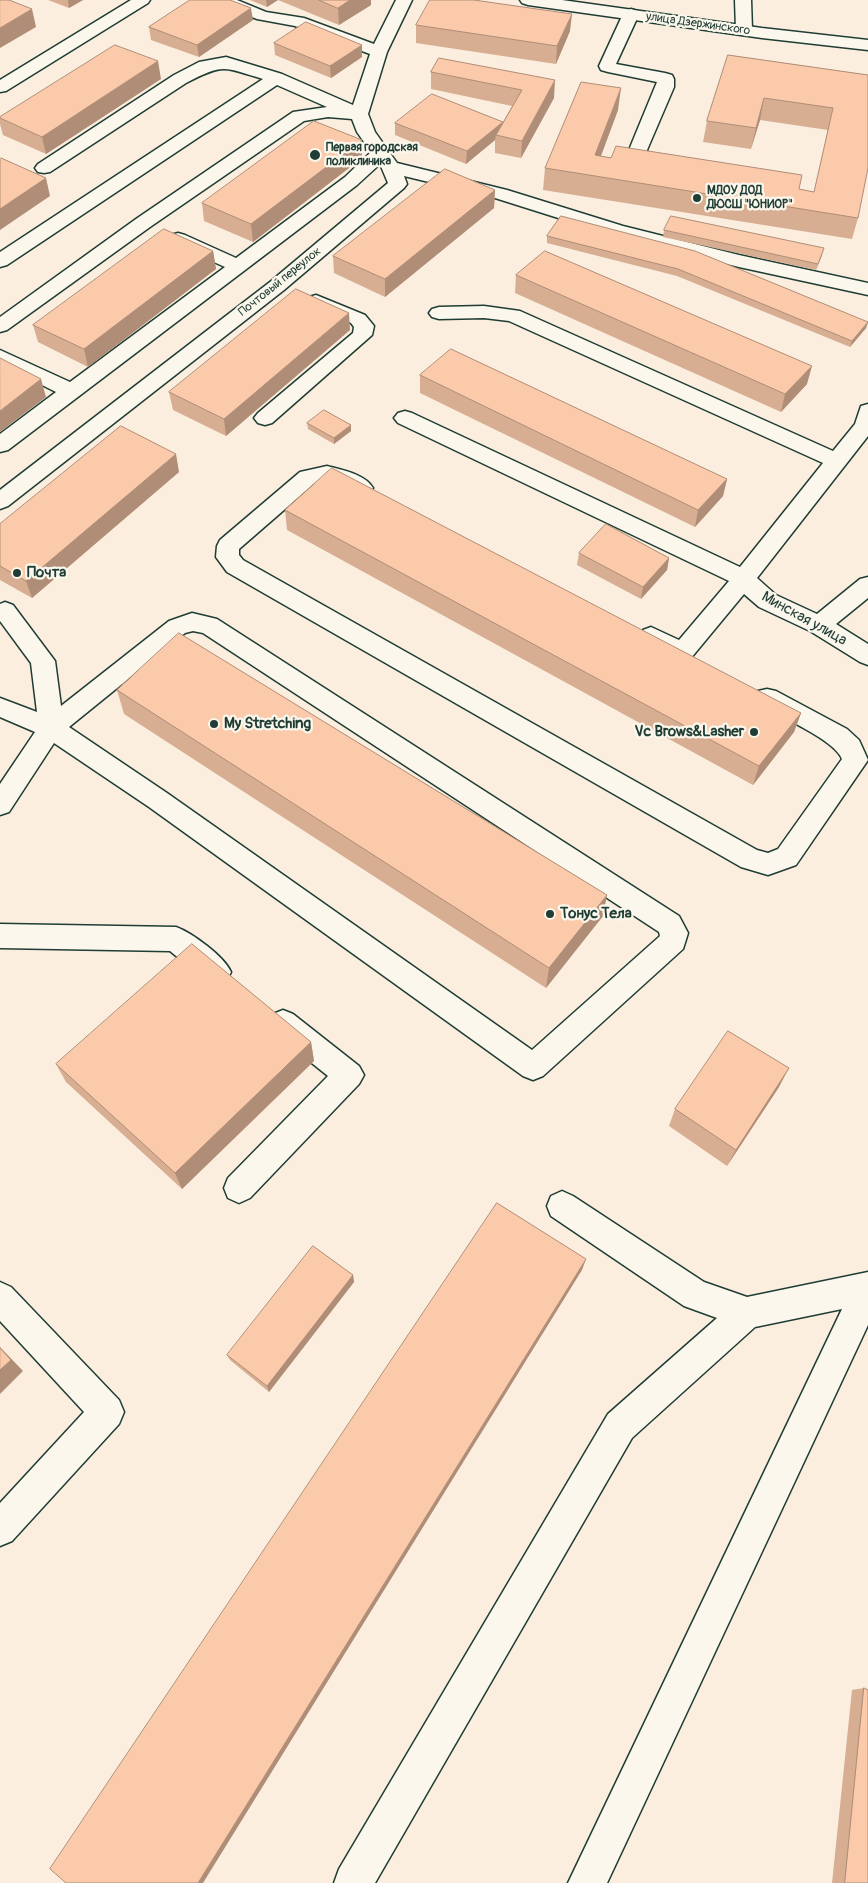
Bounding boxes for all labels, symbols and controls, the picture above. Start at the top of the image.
street label: улица Дзержинского [645,10,751,38]
place label: Первая городская поликлиника [326,141,418,169]
marker: Первая городская поликлиника [308,148,322,162]
place label: МДОУ ДОД ДЮСШ "ЮНИОР" [707,184,793,212]
marker: МДОУ ДОД ДЮСШ "ЮНИОР" [691,192,703,204]
street label: Почтовый переулок [236,244,324,320]
place label: Почта [27,564,66,582]
marker: Почта [11,567,23,579]
street label: Минская улица [758,588,850,650]
place label: My Stretching [224,715,311,733]
marker: My Stretching [208,718,220,730]
place label: Vc Brows&Lasher [635,723,744,741]
marker: Vc Brows&Lasher [748,726,760,738]
place label: Тонус Тела [560,905,632,923]
marker: Тонус Тела [544,908,556,920]

